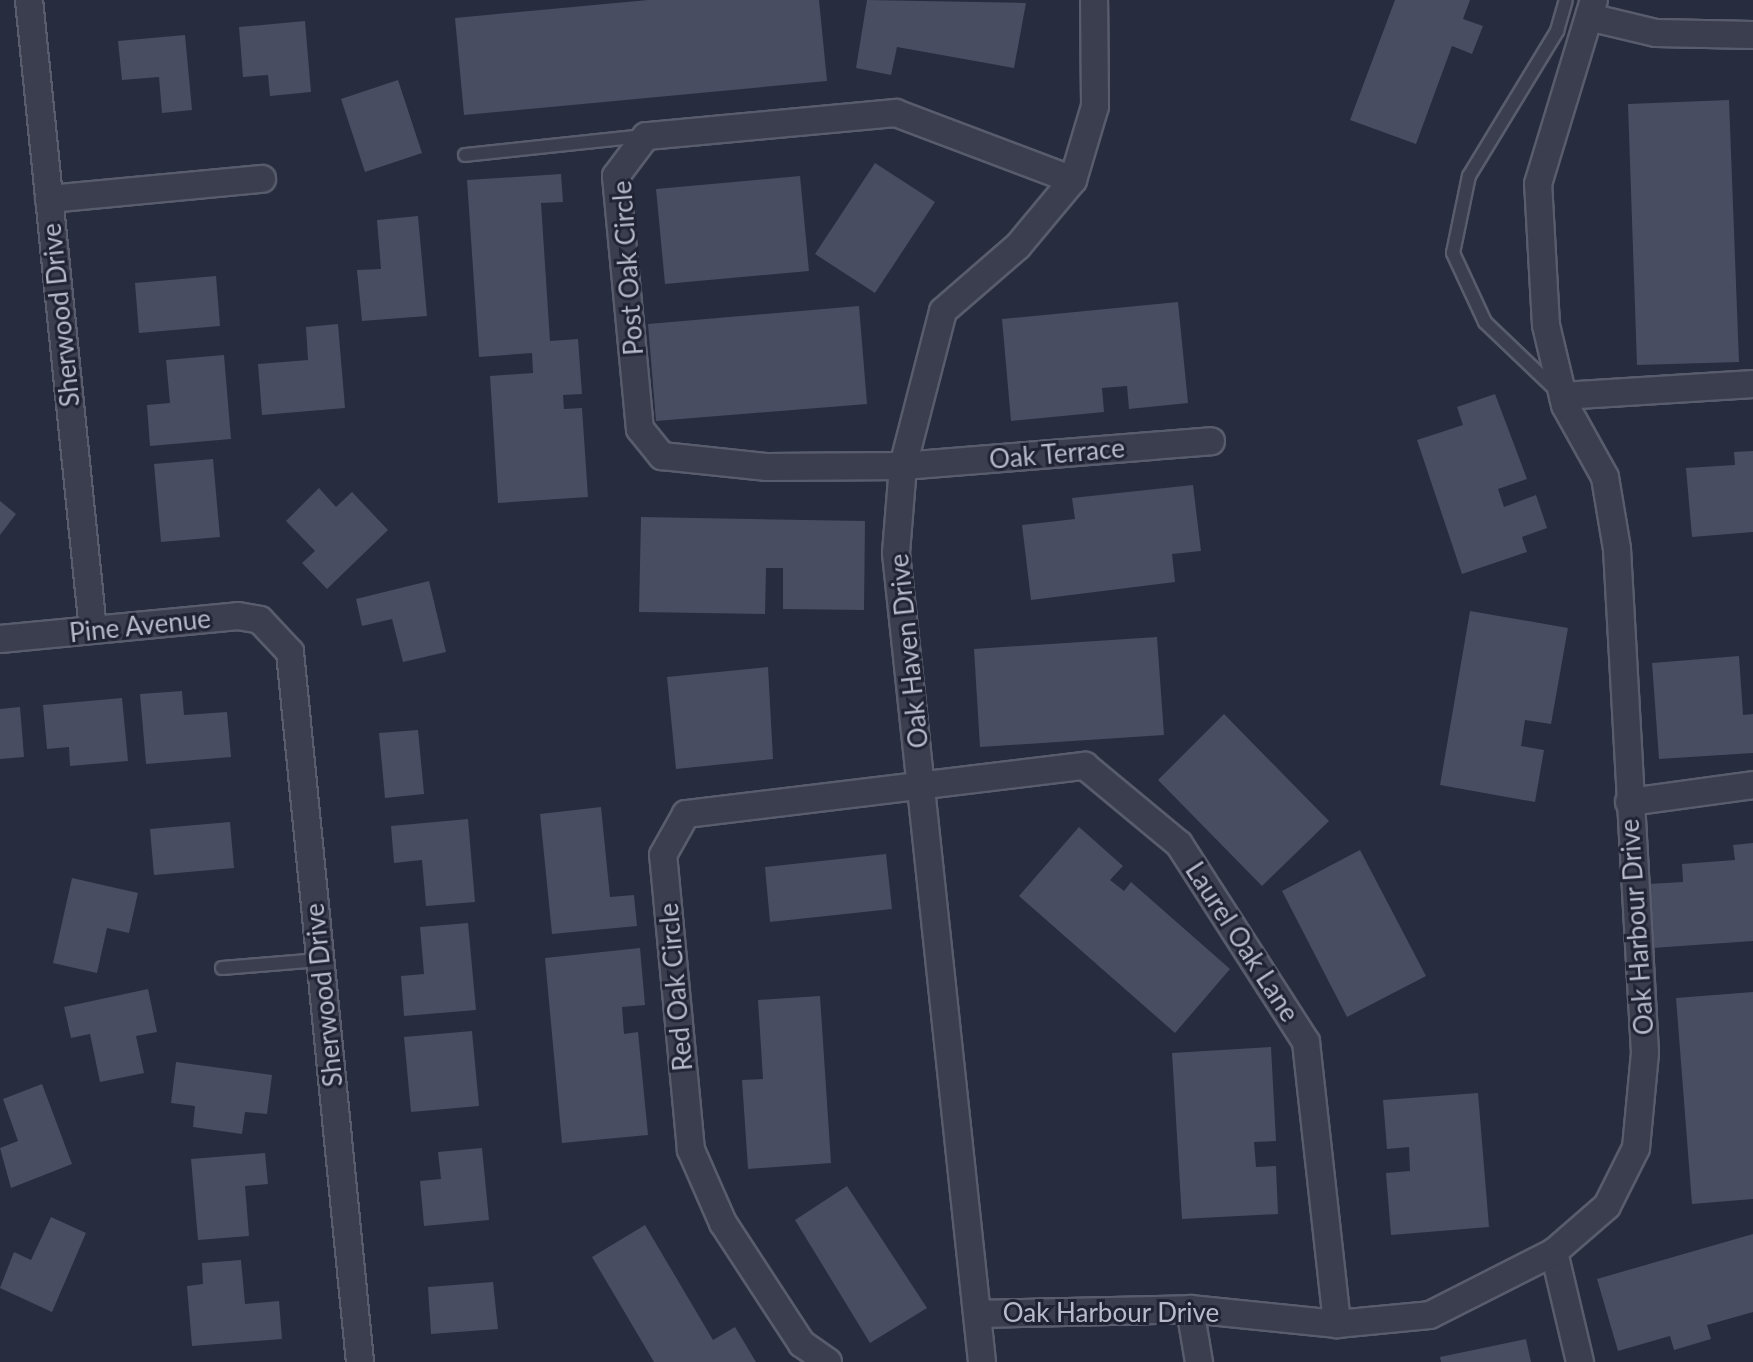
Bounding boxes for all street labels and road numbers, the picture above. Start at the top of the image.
street label: Post Oak Circle [606,180,650,356]
street label: Sherwood Drive [36,222,86,408]
street label: Oak Terrace [988,433,1126,475]
street label: Oak Haven Drive [883,552,935,750]
street label: Pine Avenue [67,603,213,649]
street label: Oak Harbour Drive [1614,818,1660,1036]
street label: Laurel Oak Lane [1179,856,1305,1028]
street label: Sherwood Drive [299,902,349,1088]
street label: Red Oak Circle [653,902,699,1072]
street label: Oak Harbour Drive [1002,1297,1220,1329]

